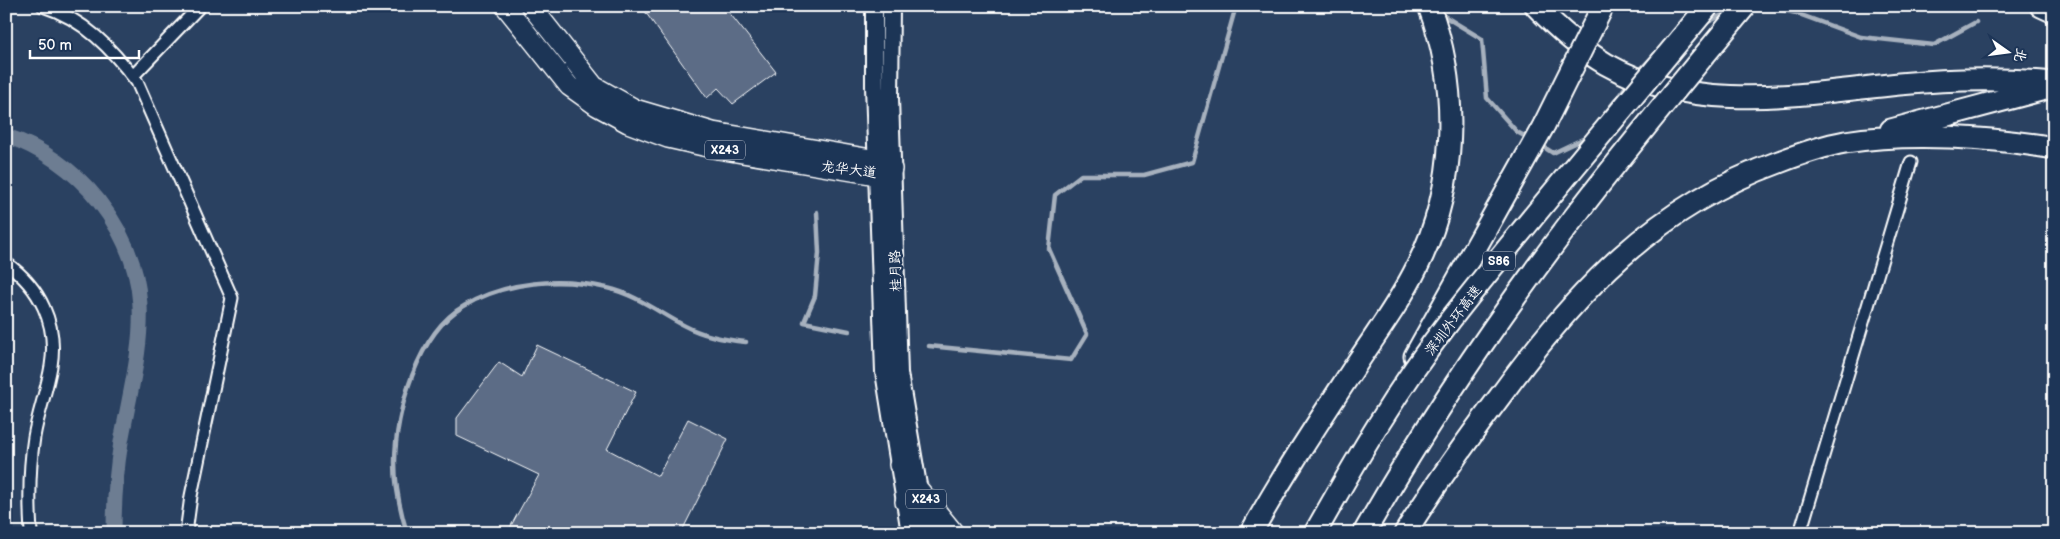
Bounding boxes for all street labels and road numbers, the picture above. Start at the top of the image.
road number: X243 [705,140,745,160]
street label: 龙华大道 [820,158,878,181]
street label: 桂月路 [886,250,905,292]
road number: S86 [1483,252,1515,270]
street label: 深圳外环高速 [1421,282,1485,359]
road number: X243 [906,489,946,508]

